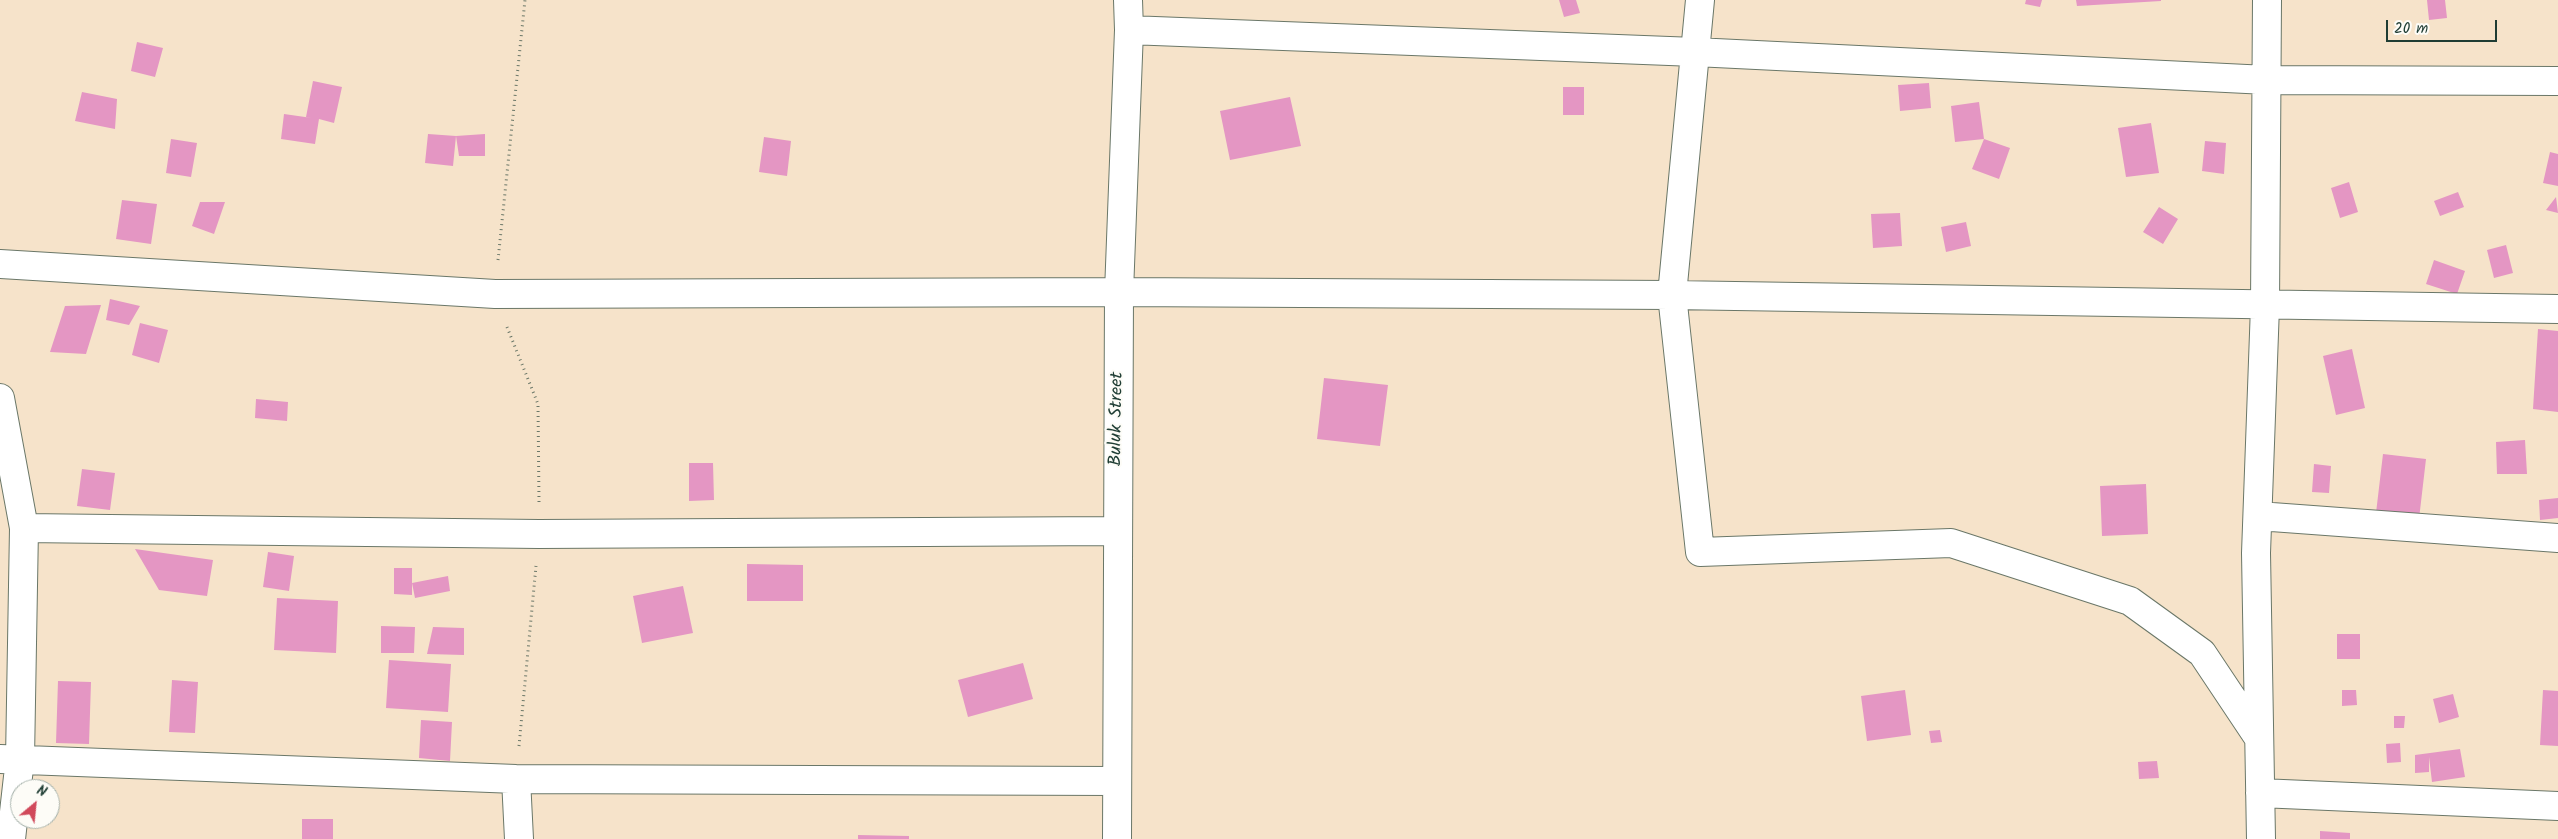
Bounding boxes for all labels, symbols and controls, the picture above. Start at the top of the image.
scale bar [2388,10,2499,42]
text: 20 m [2394,17,2428,41]
street label: Buluk Street [1106,372,1130,466]
north arrow [10,779,60,829]
text: N [33,780,51,803]

